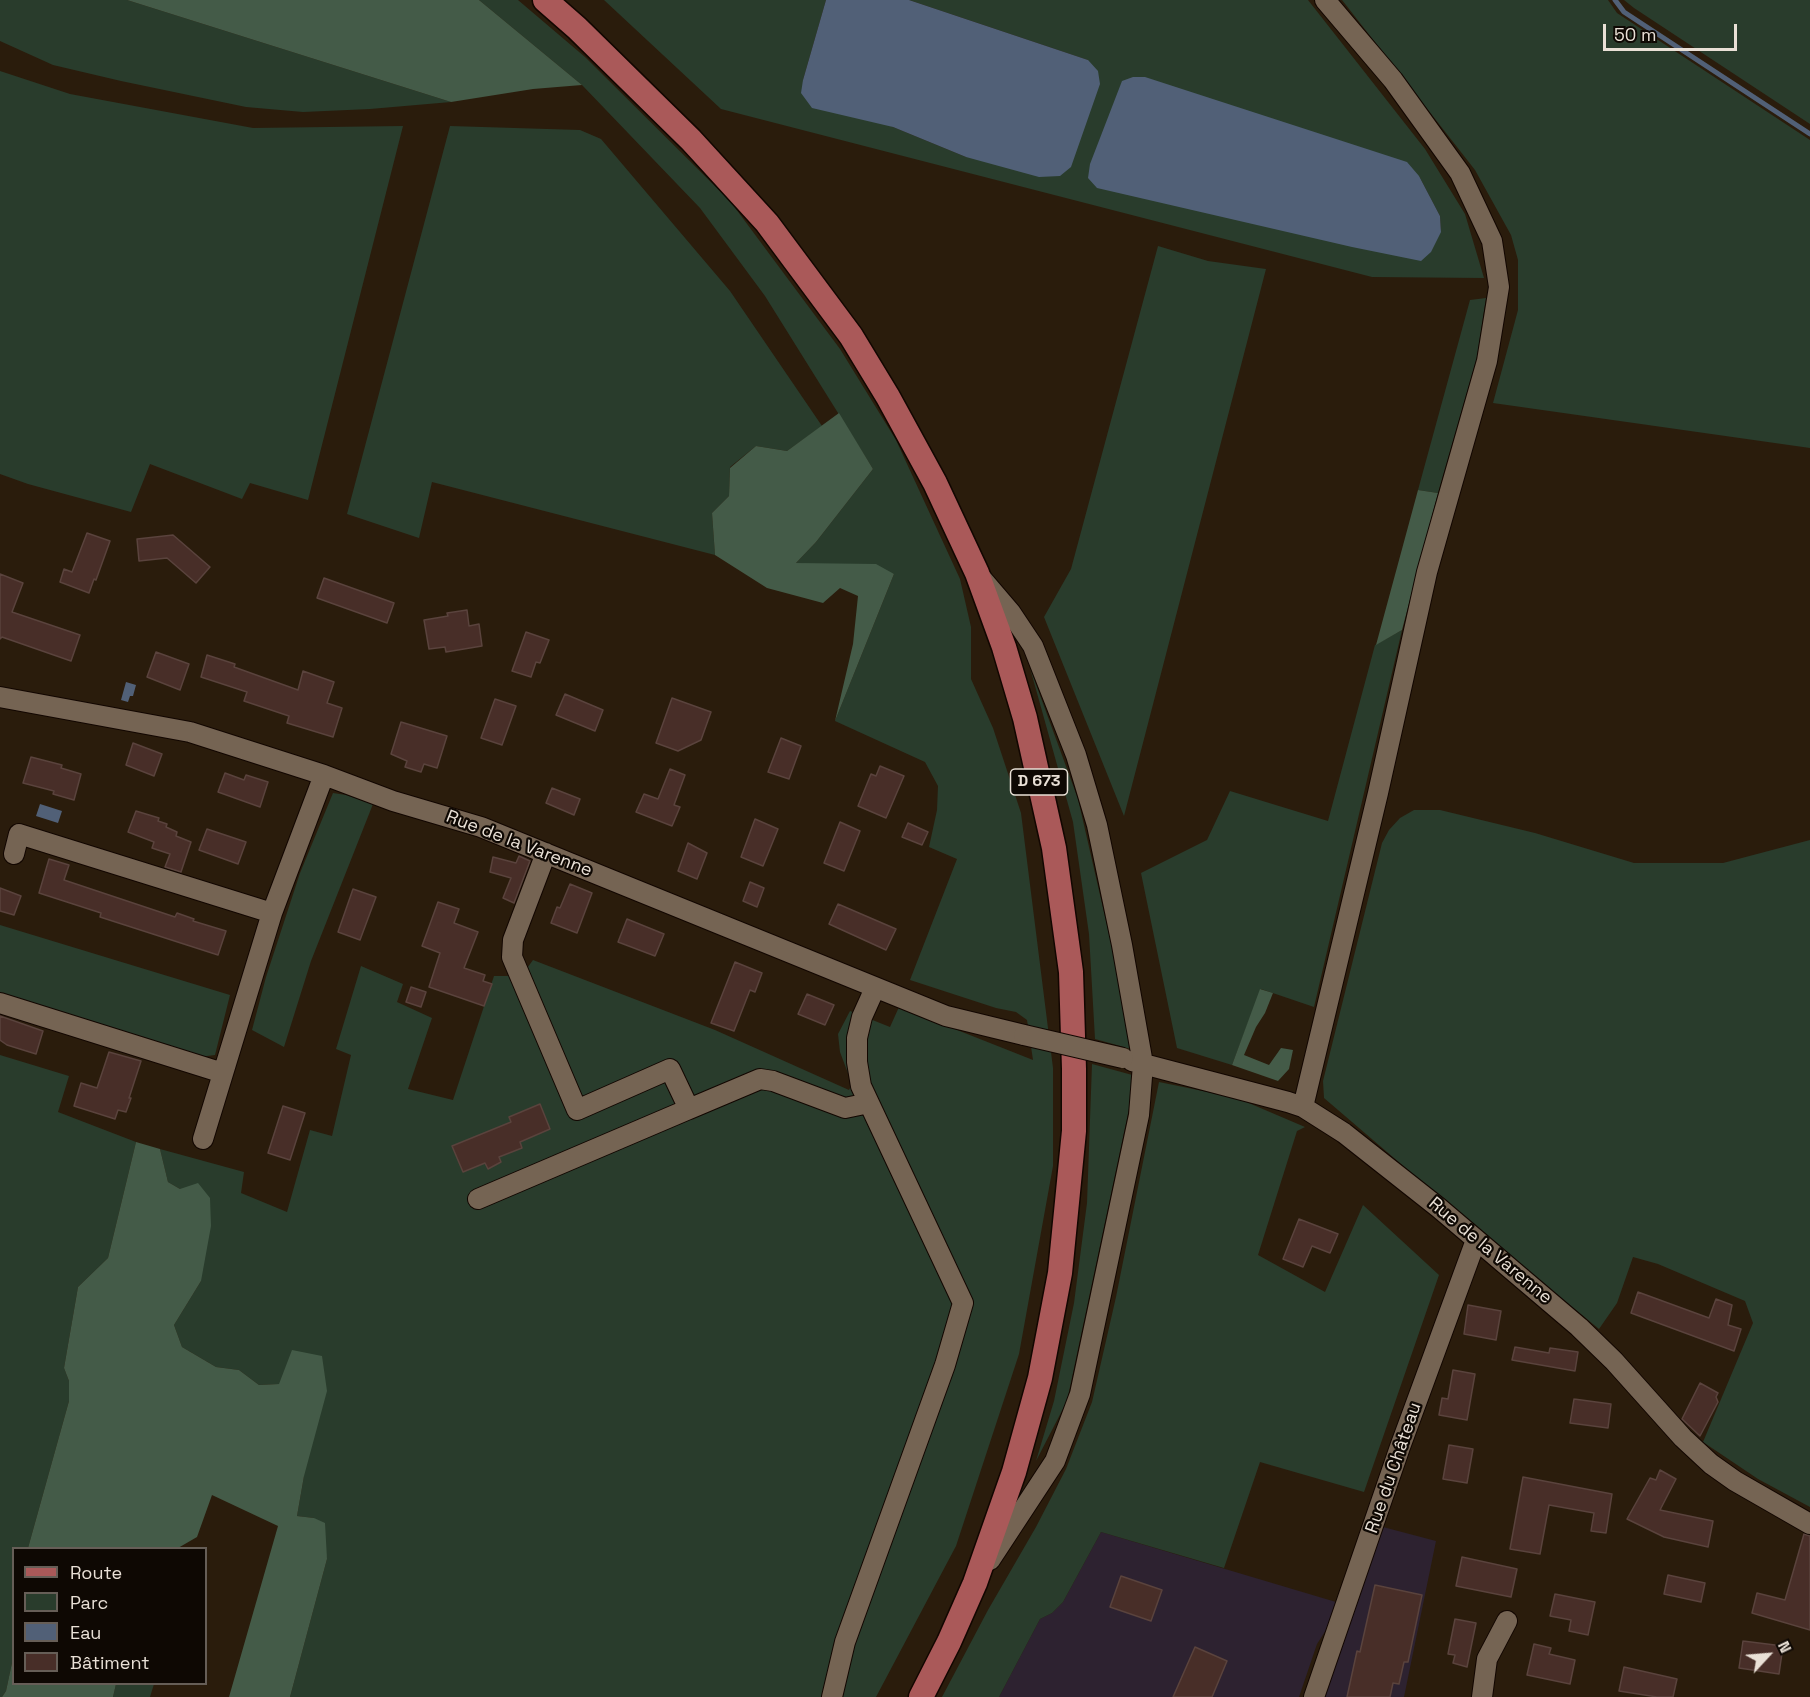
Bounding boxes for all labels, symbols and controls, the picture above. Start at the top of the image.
scale bar [1606,12,1740,50]
text: 50 m [1614,23,1656,46]
road number: D 673 [1010,769,1068,795]
street label: Rue de la Varenne [443,806,595,882]
street label: Rue de la Varenne [1424,1193,1556,1309]
street label: Rue du Château [1361,1400,1427,1536]
legend [12,1547,207,1685]
text: Route [70,1561,122,1584]
text: Parc [70,1591,108,1614]
text: Eau [70,1621,101,1644]
north arrow [1738,1625,1798,1685]
text: N [1773,1637,1796,1656]
text: Bâtiment [70,1651,150,1674]

